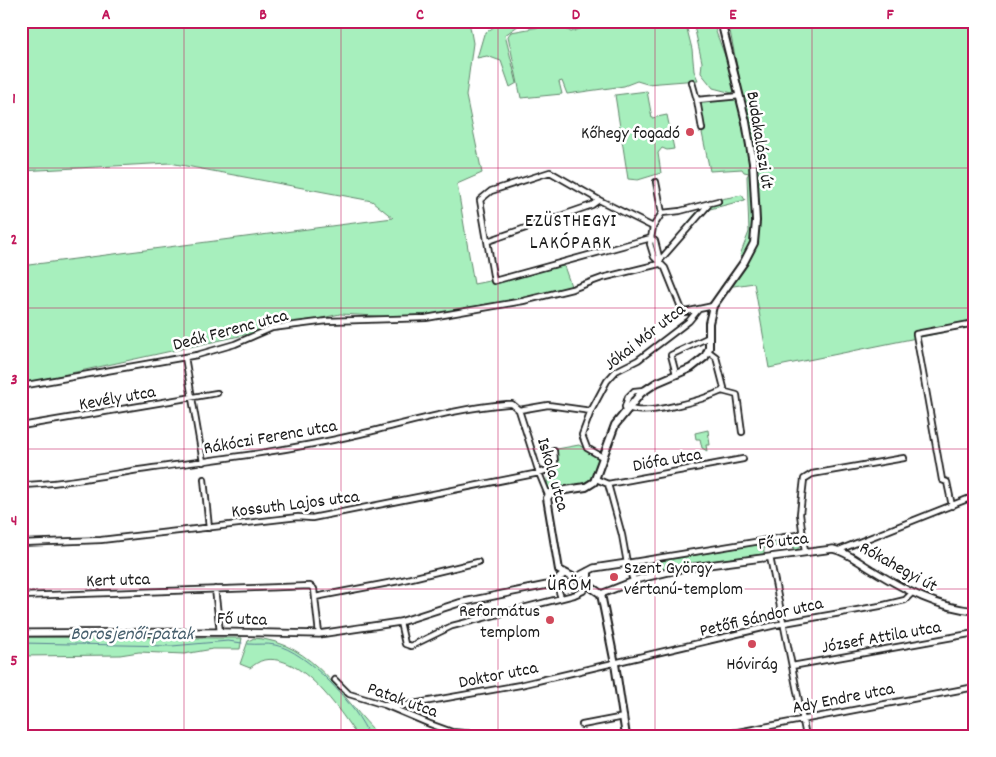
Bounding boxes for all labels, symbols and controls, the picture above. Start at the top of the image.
text: A [102,4,111,27]
text: B [259,4,267,27]
text: C [416,4,424,27]
text: D [572,4,581,27]
text: E [729,4,737,27]
text: F [886,4,894,27]
text: 1 [12,88,16,111]
street label: Budakalászi út [738,90,779,191]
place label: Kőhegy fogadó [581,122,680,147]
marker: Kőhegy fogadó [684,126,696,138]
district label: EZÜSTHEGYI LAKÓPARK [525,209,617,258]
text: 2 [11,229,18,252]
street label: Jókai Mór utca [600,298,692,378]
street label: Deák Ferenc utca [170,304,291,359]
text: 3 [10,369,18,392]
street label: Kevély utca [77,380,158,418]
street label: Rákóczi Ferenc utca [202,414,340,462]
street label: Iskola utca [529,435,574,515]
street label: Diófa utca [631,443,704,480]
street label: Kossuth Lajos utca [230,485,361,526]
text: 4 [11,510,17,533]
street label: Fő utca [757,527,810,558]
street label: Rókahegyi út [854,536,942,600]
place label: Szent György vértanú-templom [624,557,743,603]
street label: Kert utca [86,568,151,595]
marker: Szent György vértanú-templom [608,571,620,583]
district label: ÜRÖM [547,572,593,600]
street label: Petőfi Sándor utca [697,592,826,645]
place label: Református templom [459,600,540,646]
street label: Fő utca [216,607,268,634]
marker: Református templom [544,614,556,626]
street label: József Attila utca [820,616,944,661]
water label: Borosjenői-patak [71,622,196,649]
marker: Hóvirág [746,638,758,650]
text: 5 [10,650,18,673]
place label: Hóvirág [726,653,778,678]
street label: Doktor utca [457,656,541,696]
street label: Patak utca [363,677,441,726]
street label: Ady Endre utca [790,677,897,722]

